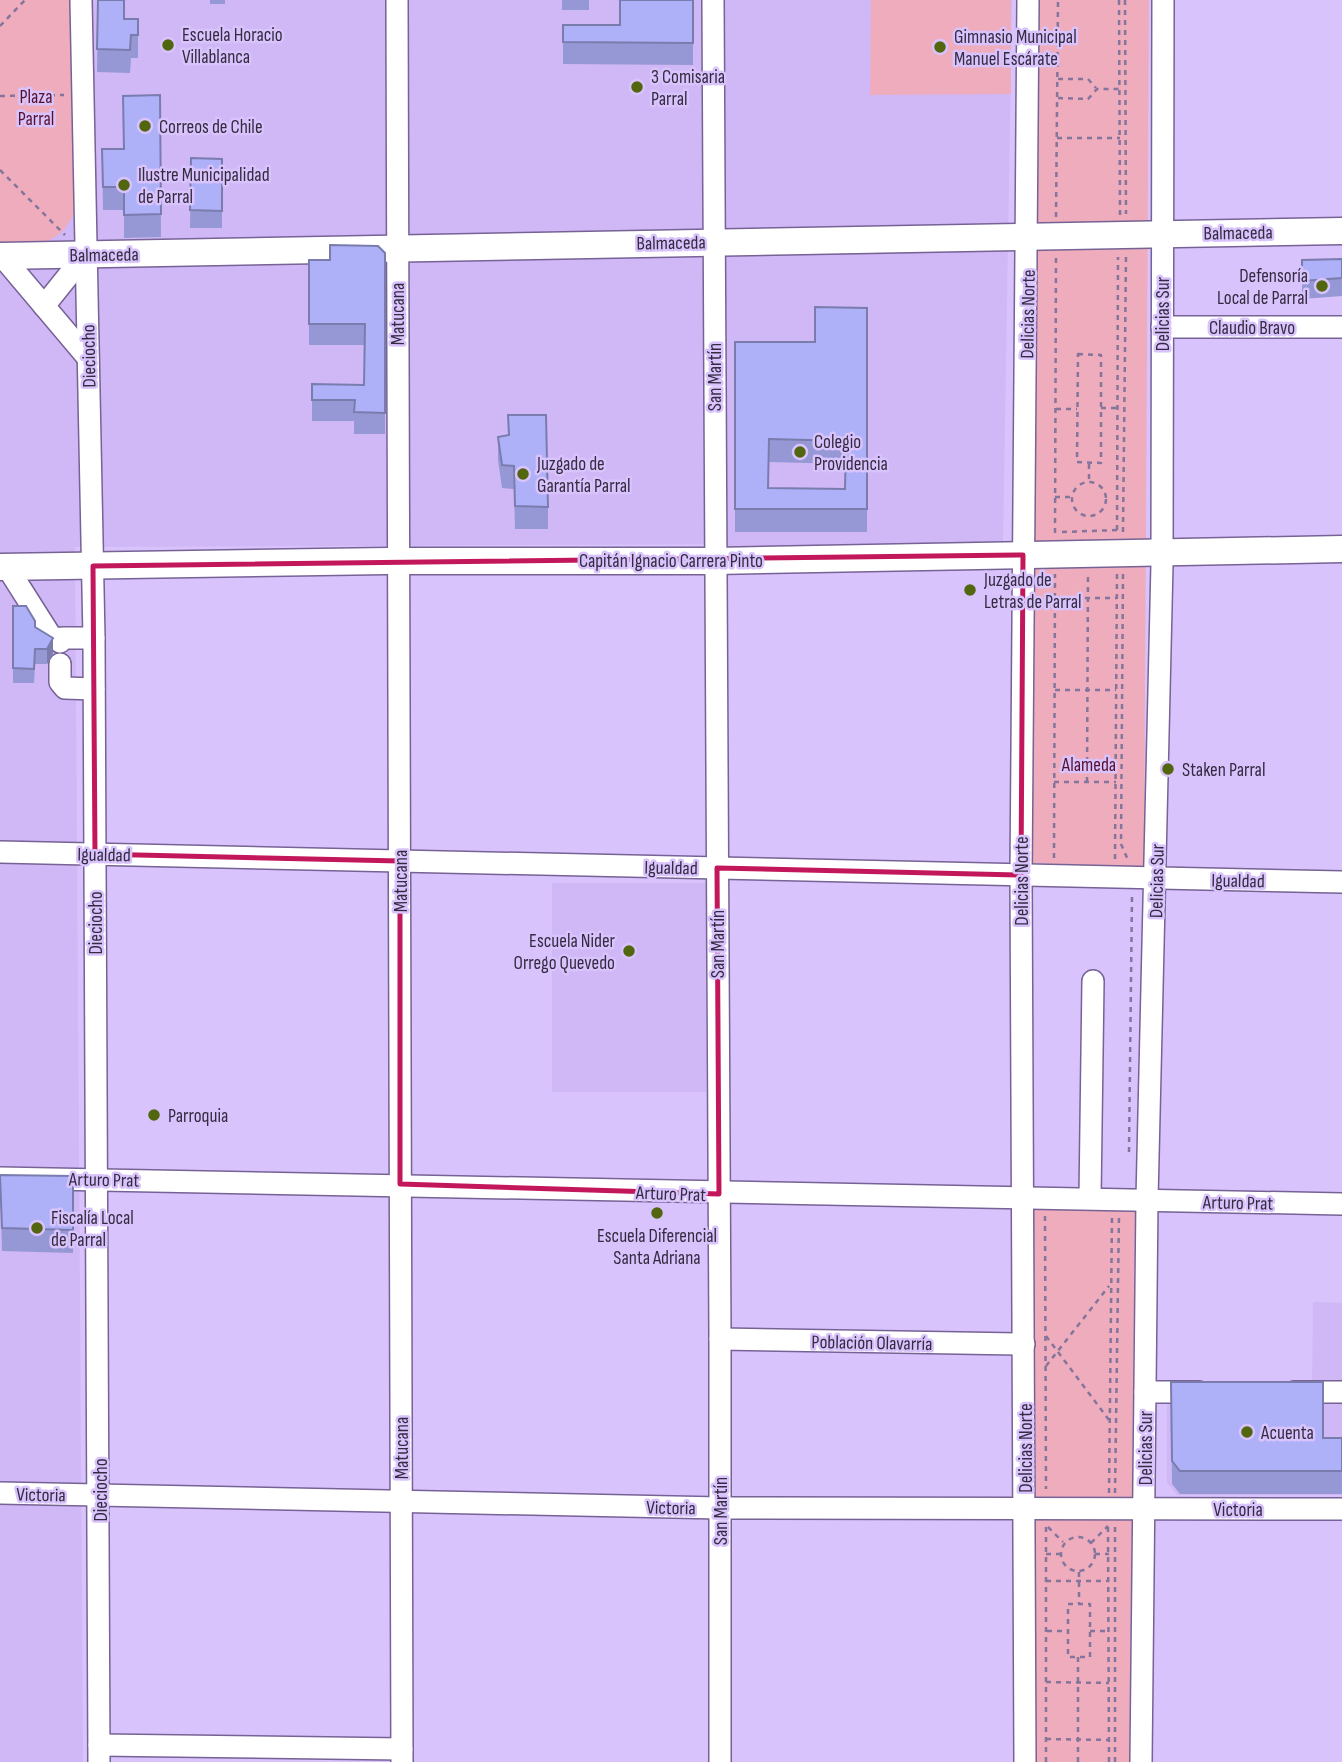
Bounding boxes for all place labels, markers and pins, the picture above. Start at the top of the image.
place label: Escuela Horacio Villablanca [182,24,283,69]
place label: Gimnasio Municipal Manuel Escárate [954,26,1077,71]
marker: Escuela Horacio Villablanca [160,37,176,53]
marker: Gimnasio Municipal Manuel Escárate [932,39,948,55]
place label: 3 Comisaria Parral [651,66,725,111]
marker: 3 Comisaria Parral [629,79,645,95]
place label: Correos de Chile [159,116,263,139]
marker: Correos de Chile [137,118,153,134]
place label: Ilustre Municipalidad de Parral [138,164,270,209]
marker: Ilustre Municipalidad de Parral [116,177,132,193]
place label: Defensoría Local de Parral [1217,265,1308,310]
marker: Defensoría Local de Parral [1314,278,1330,294]
place label: Colegio Providencia [814,431,888,476]
marker: Colegio Providencia [792,444,808,460]
place label: Juzgado de Garantía Parral [536,453,631,498]
marker: Juzgado de Garantía Parral [515,466,531,482]
place label: Juzgado de Letras de Parral [983,569,1082,614]
marker: Juzgado de Letras de Parral [962,582,978,598]
place label: Staken Parral [1182,759,1265,782]
marker: Staken Parral [1160,761,1176,777]
place label: Escuela Nider Orrego Quevedo [514,930,616,975]
marker: Escuela Nider Orrego Quevedo [621,943,637,959]
place label: Parroquia [168,1105,228,1128]
marker: Parroquia [146,1107,162,1123]
marker: Escuela Diferencial Santa Adriana [649,1205,665,1221]
place label: Fiscalía Local de Parral [51,1207,134,1252]
marker: Fiscalía Local de Parral [29,1220,45,1236]
place label: Escuela Diferencial Santa Adriana [597,1225,717,1270]
place label: Acuenta [1260,1422,1314,1445]
marker: Acuenta [1239,1424,1255,1440]

